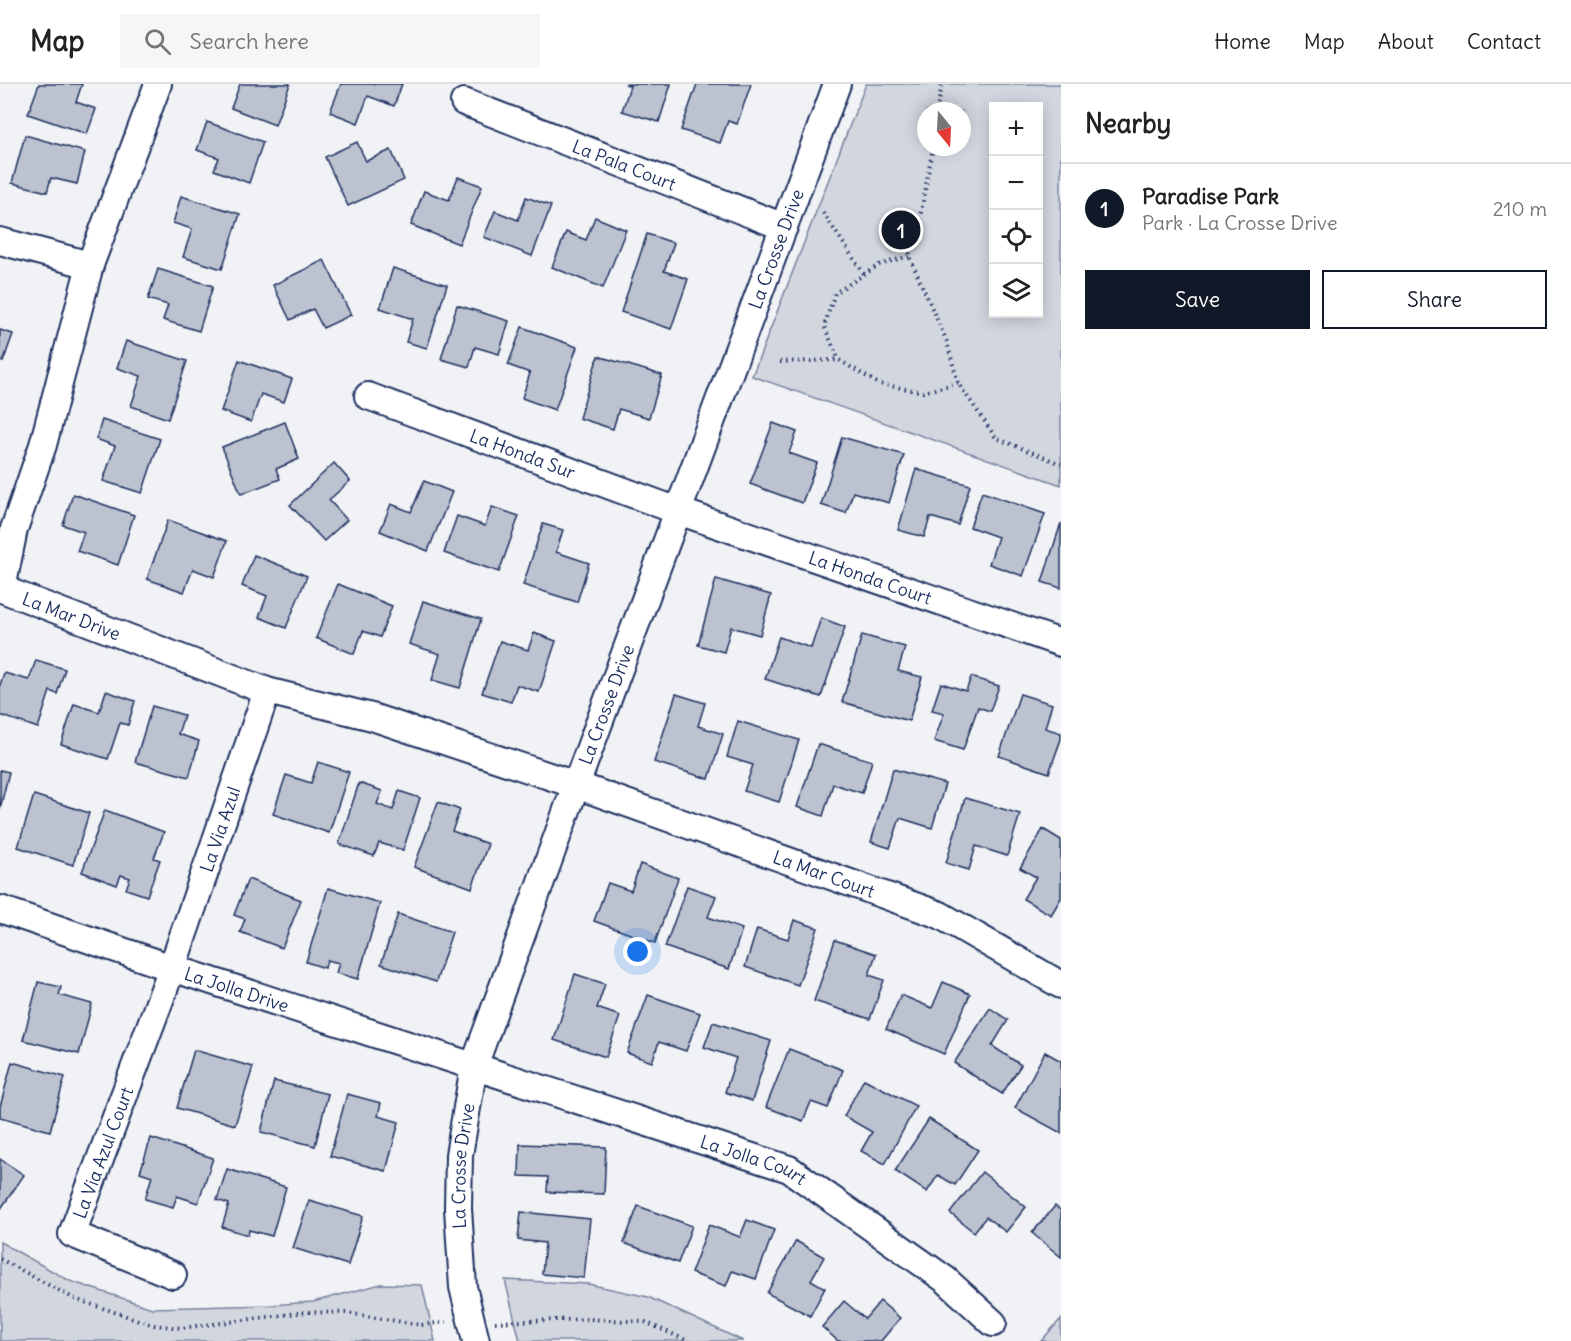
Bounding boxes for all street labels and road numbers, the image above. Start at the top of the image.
street label: La Pala Court [569,134,679,195]
street label: La Crosse Drive [743,186,808,312]
street label: La Honda Sur [467,423,579,484]
street label: La Honda Court [806,545,935,609]
street label: La Mar Drive [19,587,124,645]
street label: La Crosse Drive [573,641,639,768]
street label: La Via Azul [194,783,245,875]
street label: La Mar Court [770,845,878,902]
street label: La Jolla Drive [182,961,292,1017]
street label: La Via Azul Court [67,1084,138,1222]
street label: La Crosse Drive [446,1101,479,1230]
street label: La Jolla Court [697,1129,811,1189]

